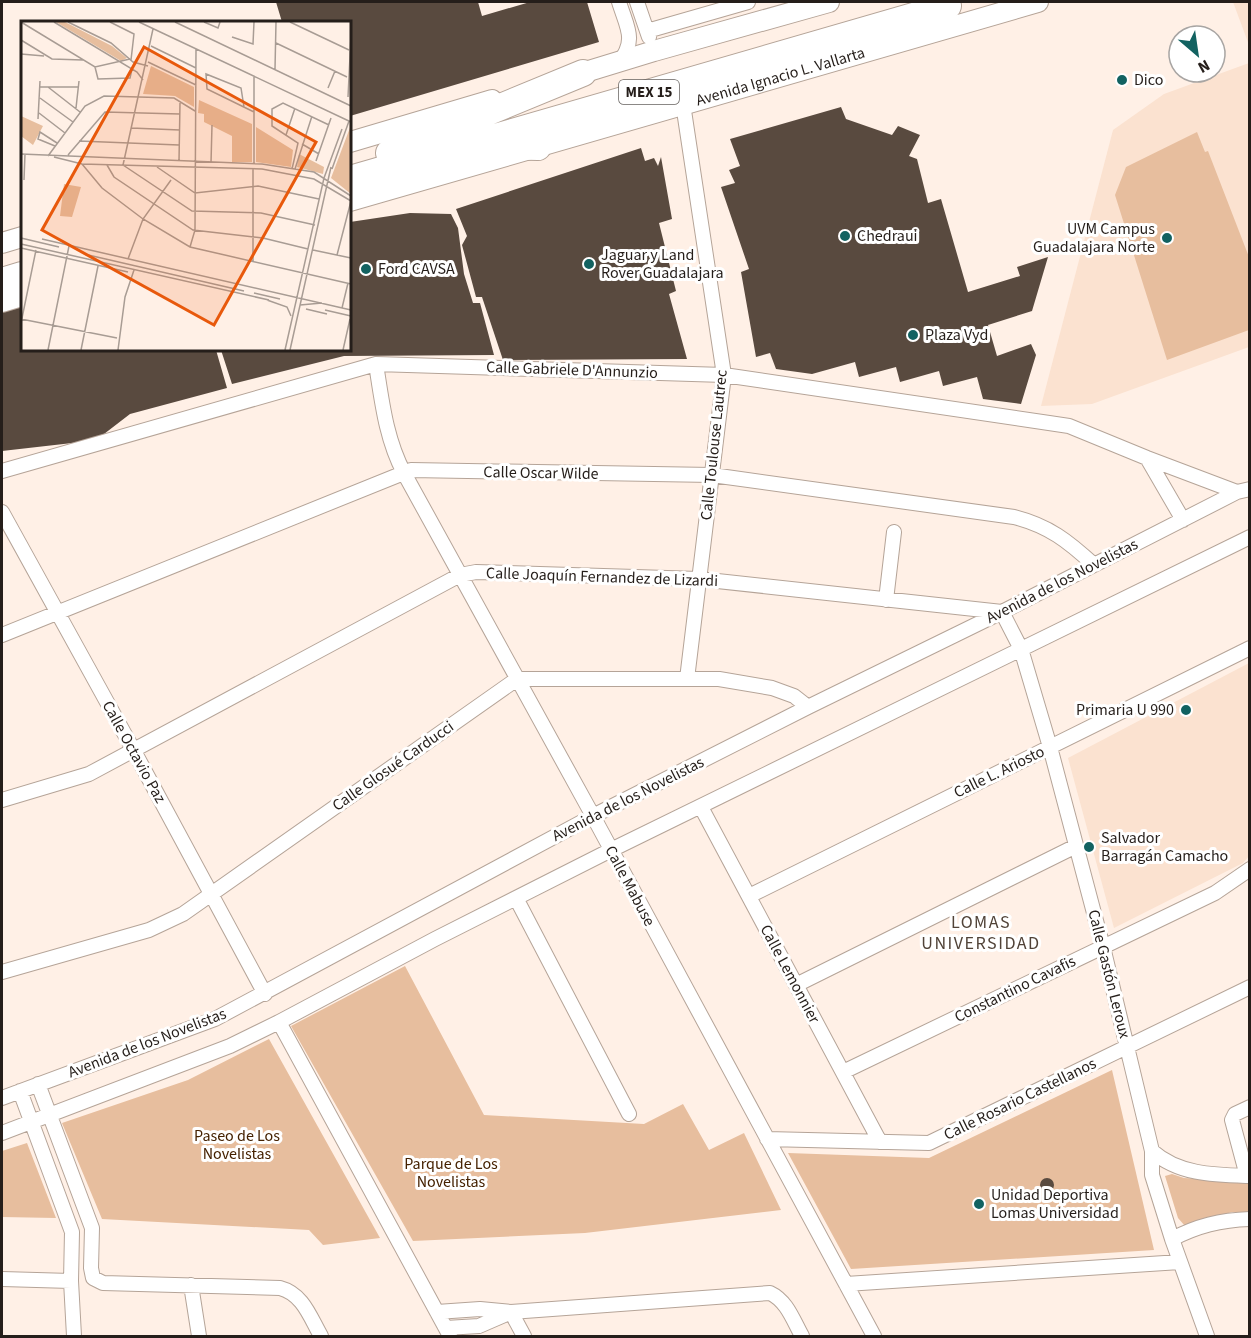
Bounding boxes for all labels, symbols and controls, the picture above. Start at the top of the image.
inset map [21,21,351,351]
north arrow [1167,24,1227,84]
street label: Avenida Ignacio L. Vallarta [693,42,867,111]
text: N [1194,54,1214,78]
place label: Dico [1134,69,1163,91]
marker: Dico [1115,73,1129,87]
road number: MEX 15 [619,80,679,104]
place label: UVM Campus Guadalajara Norte [1033,218,1155,258]
place label: Chedraui [857,225,918,247]
marker: Chedraui [838,229,852,243]
marker: UVM Campus Guadalajara Norte [1160,231,1174,245]
place label: Jaguar y Land Rover Guadalajara [601,244,724,284]
marker: Jaguar y Land Rover Guadalajara [582,257,596,271]
place label: Ford CAVSA [378,258,455,280]
marker: Ford CAVSA [359,262,373,276]
place label: Plaza Vyd [925,324,988,346]
marker: Plaza Vyd [906,328,920,342]
street label: Calle Gabriele D'Annunzio [486,356,658,384]
street label: Calle Toulouse Lautrec [695,369,733,521]
street label: Calle Oscar Wilde [483,461,599,485]
street label: Avenida de los Novelistas [982,533,1142,629]
street label: Calle Joaquín Fernandez de Lizardi [486,562,718,592]
street label: Calle Octavio Paz [97,697,171,807]
place label: Primaria U 990 [1076,699,1174,721]
marker: Primaria U 990 [1179,703,1193,717]
street label: Calle Glosué Carducci [328,716,458,816]
street label: Calle L. Ariosto [950,741,1048,803]
street label: Avenida de los Novelistas [548,751,708,847]
place label: Salvador Barragán Camacho [1101,827,1228,867]
marker: Salvador Barragán Camacho [1082,840,1096,854]
street label: Calle Mabuse [600,842,660,930]
street label: Calle Gastón Leroux [1082,907,1136,1041]
district label: LOMAS UNIVERSIDAD [921,910,1041,956]
street label: Calle Lemonnier [755,921,825,1028]
street label: Constantino Cavafis [951,950,1080,1028]
street label: Avenida de los Novelistas [65,1003,230,1083]
street label: Calle Rosario Castellanos [940,1052,1100,1146]
park label: Paseo de Los Novelistas [194,1125,280,1165]
park label: Parque de Los Novelistas [404,1153,498,1193]
place label: Unidad Deportiva Lomas Universidad [991,1184,1119,1224]
marker: Unidad Deportiva Lomas Universidad [972,1197,986,1211]

